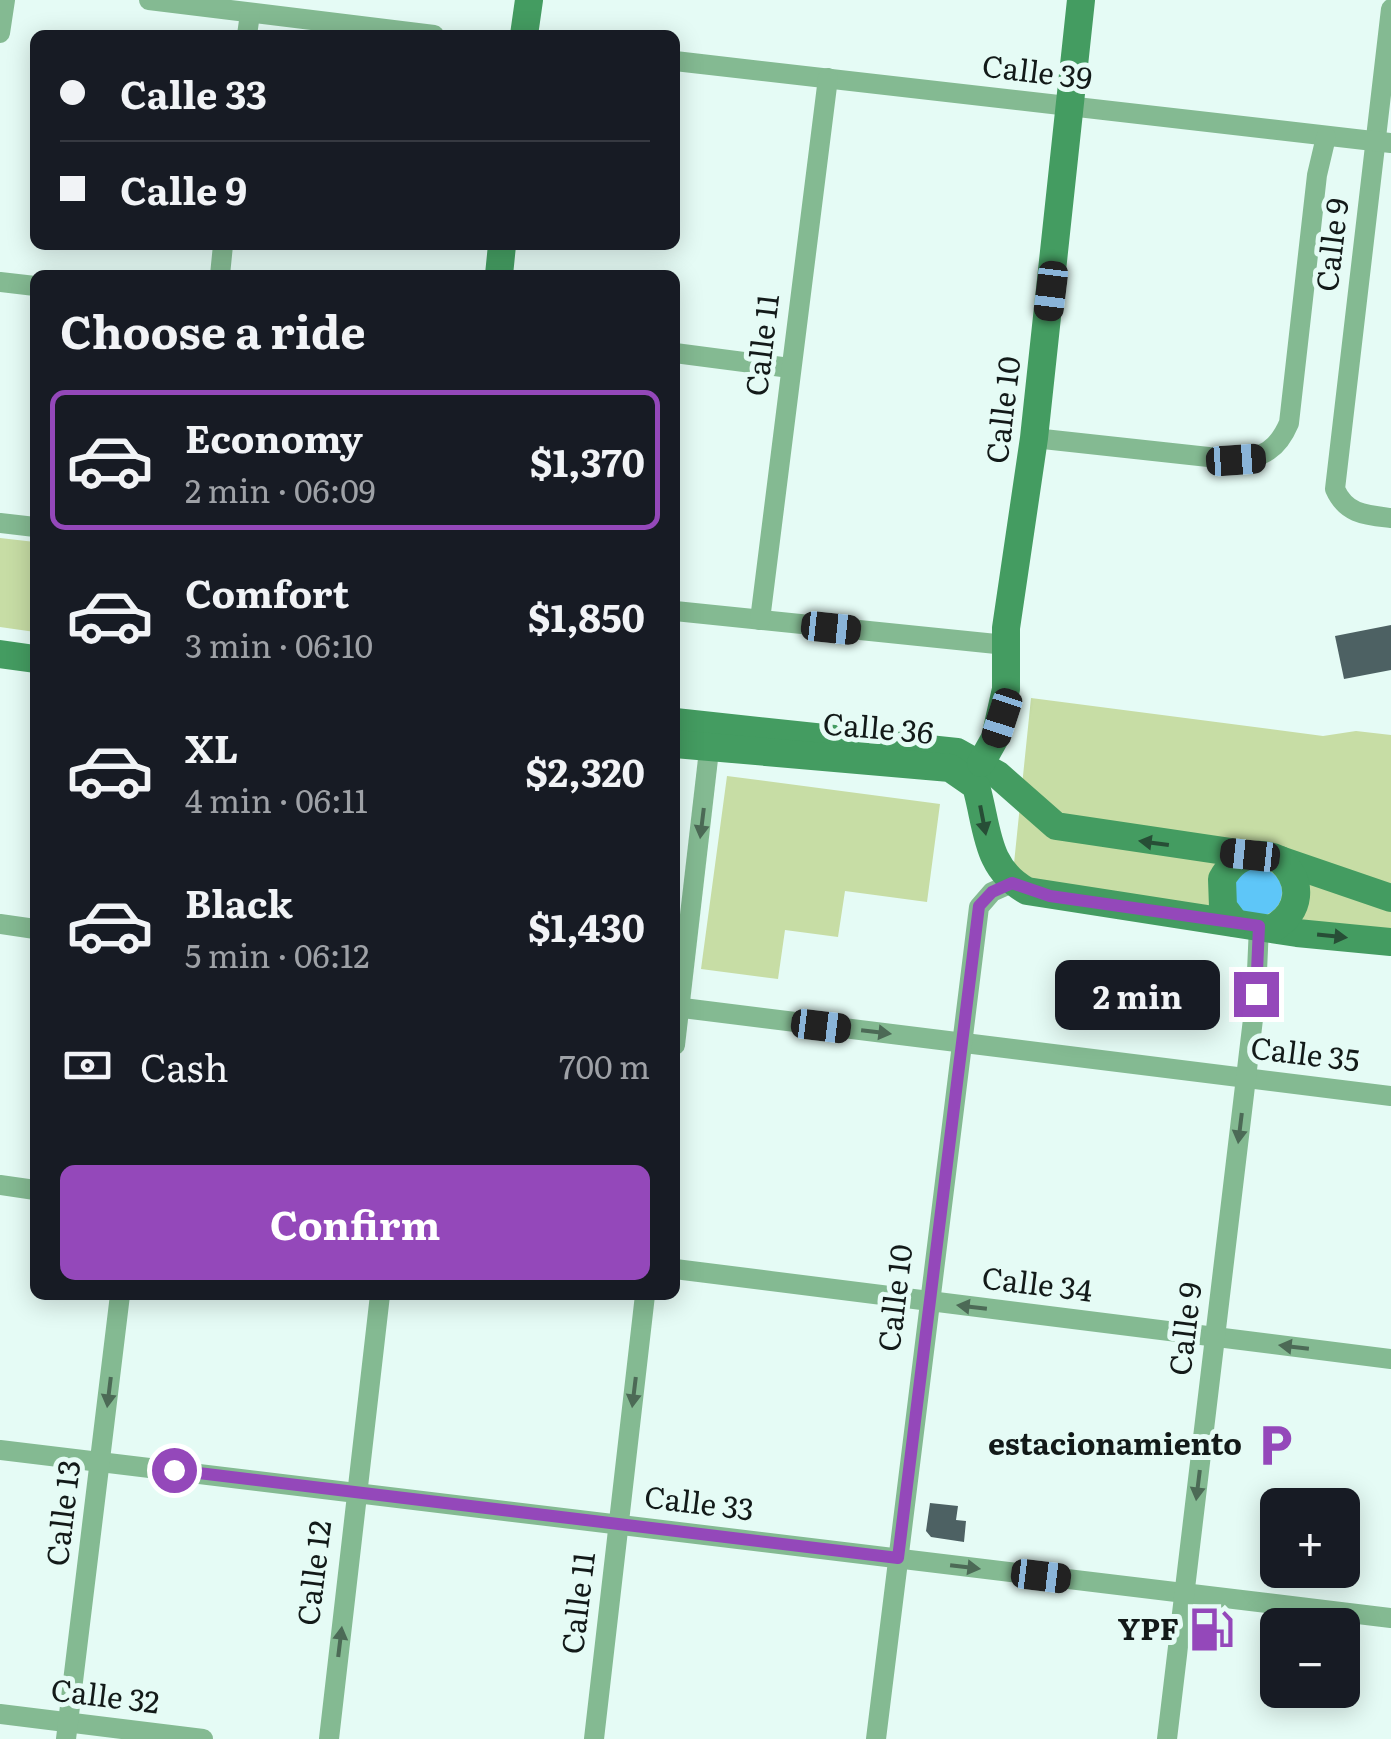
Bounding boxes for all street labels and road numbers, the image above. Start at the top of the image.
street label: Calle 39 [980,41,1095,99]
street label: Calle 9 [1302,195,1358,294]
street label: Calle 11 [732,291,788,398]
street label: Calle 10 [973,353,1029,466]
street label: Calle 36 [821,699,935,753]
street label: Calle 35 [1248,1024,1362,1081]
street label: Calle 10 [865,1241,921,1354]
street label: Calle 34 [980,1253,1095,1311]
street label: Calle 9 [1155,1279,1211,1378]
street label: Calle 13 [33,1457,89,1568]
street label: Calle 33 [642,1472,757,1530]
street label: Calle 12 [284,1518,340,1628]
street label: Calle 11 [548,1549,604,1656]
street label: Calle 32 [49,1666,162,1722]

